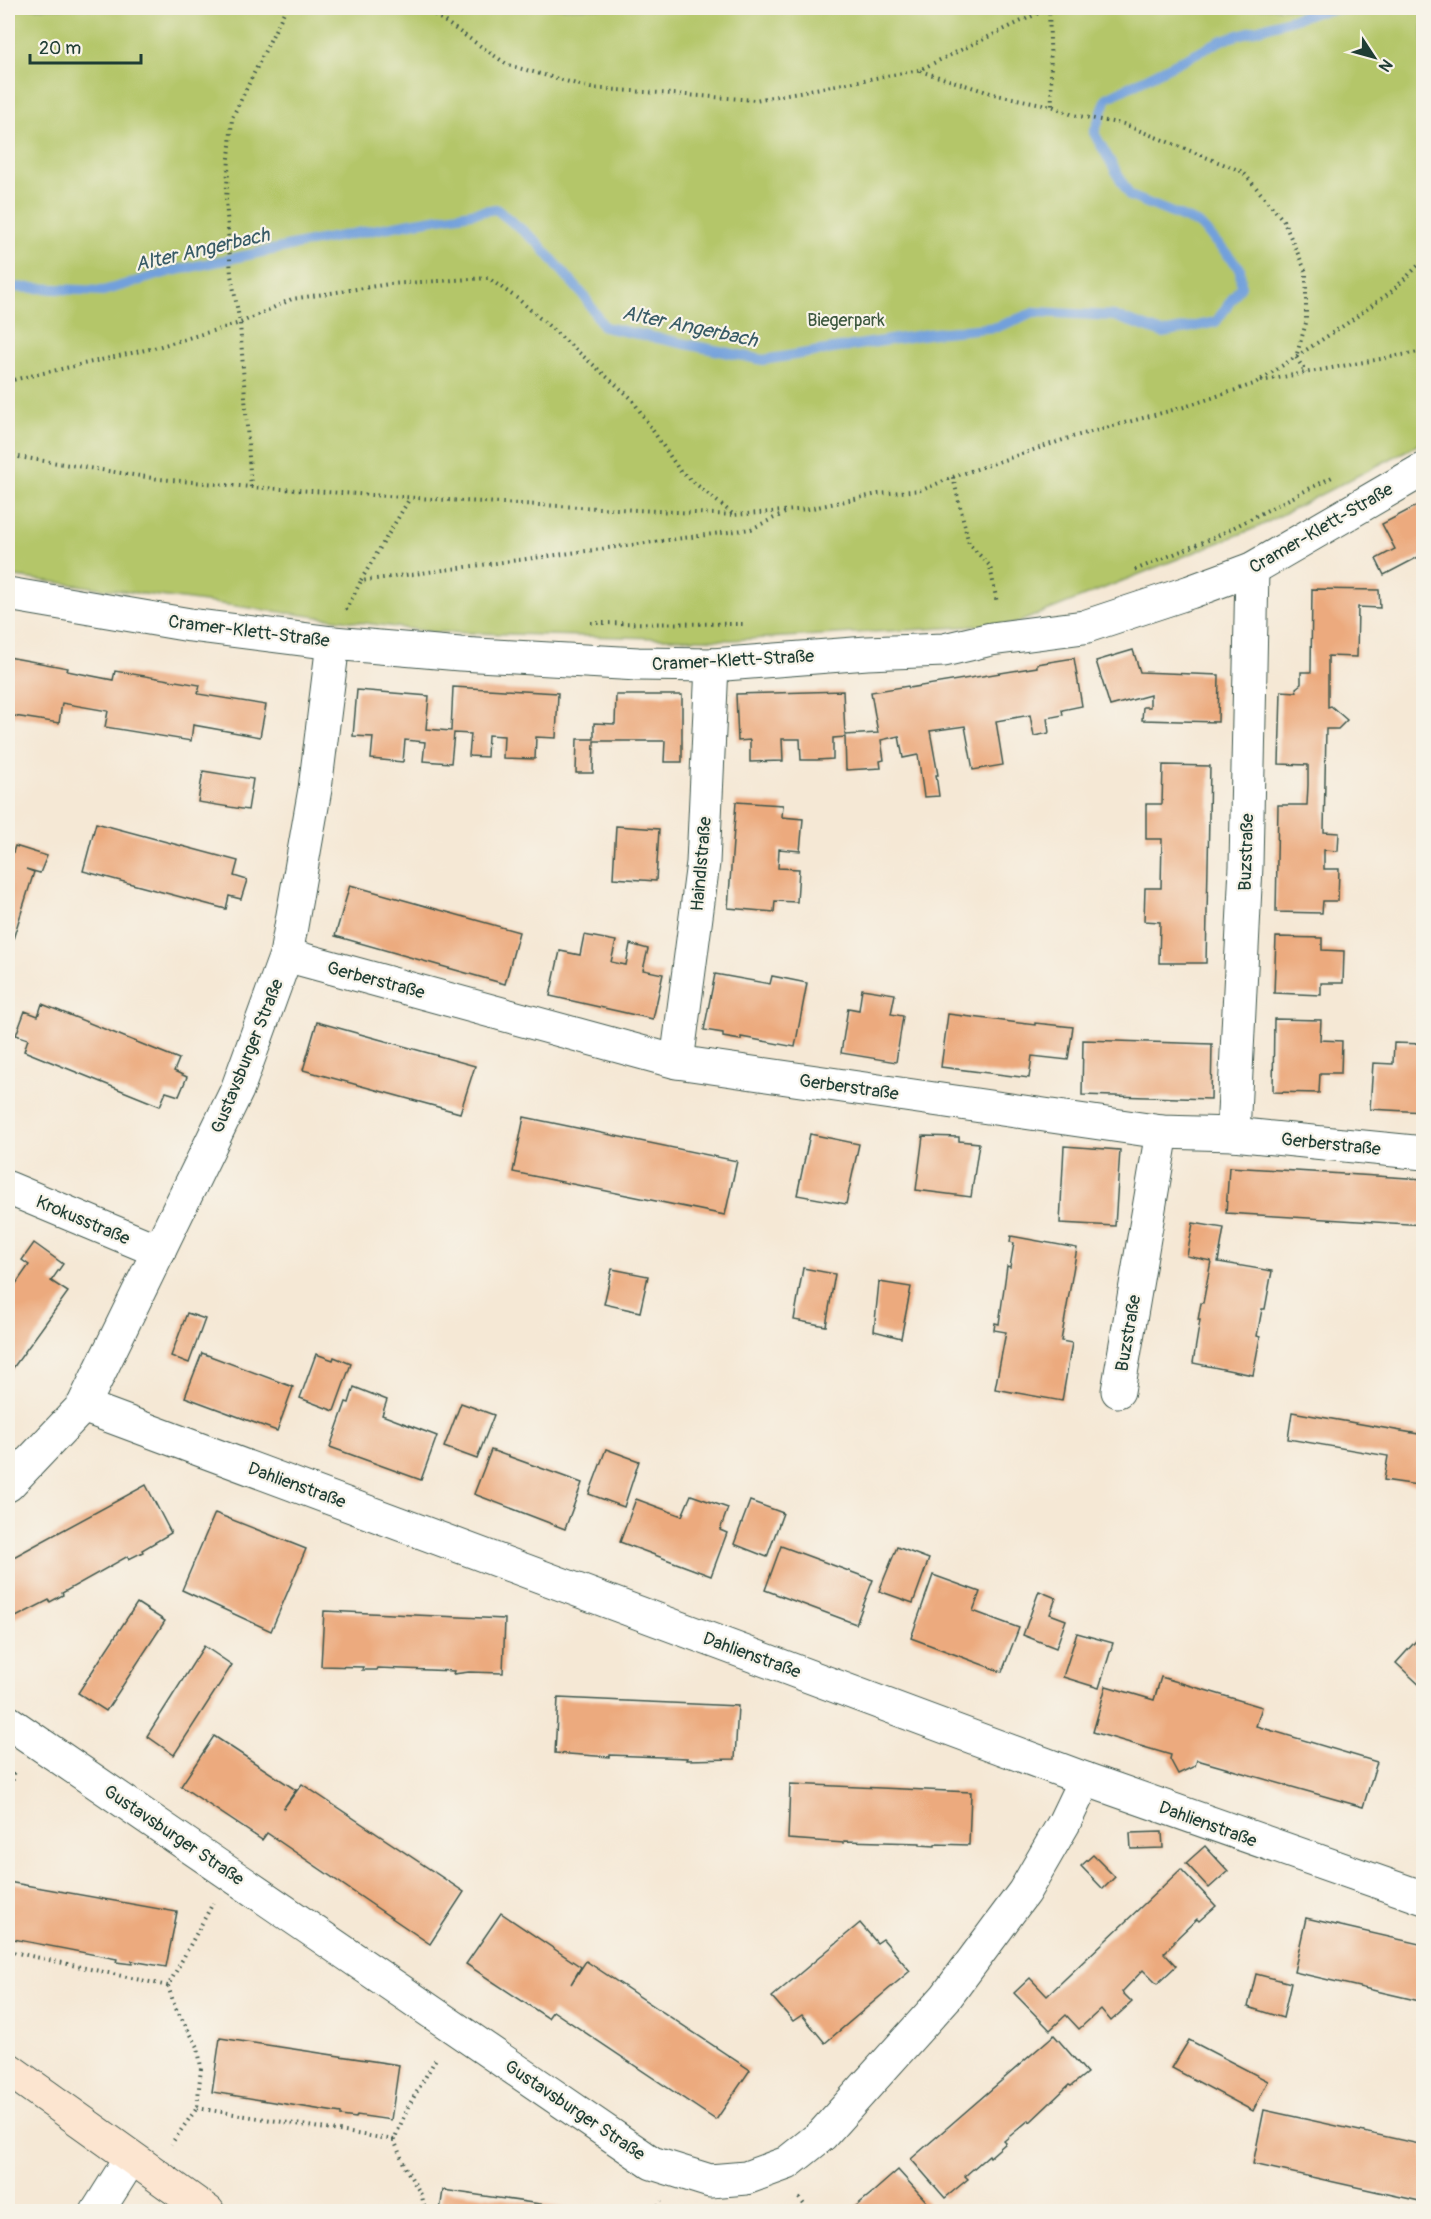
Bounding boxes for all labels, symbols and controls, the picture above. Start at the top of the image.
scale bar [30,27,141,65]
north arrow [1344,27,1404,87]
text: 20 m [39,37,81,60]
text: N [1374,55,1397,76]
water label: Alter Angerbach [132,222,273,277]
water label: Alter Angerbach [620,300,761,353]
park label: Biegerpark [807,309,885,332]
street label: Cramer-Klett-Straße [1245,478,1397,579]
street label: Cramer-Klett-Straße [167,610,331,653]
street label: Cramer-Klett-Straße [651,645,815,676]
street label: Buzstraße [1234,813,1259,891]
street label: Haindlstraße [686,816,717,912]
street label: Gerberstraße [325,956,427,1005]
street label: Gustavsburger Straße [206,975,289,1137]
street label: Gerberstraße [798,1069,900,1106]
street label: Gerberstraße [1280,1128,1382,1161]
street label: Krokusstraße [32,1190,133,1251]
street label: Buzstraße [1110,1293,1147,1373]
street label: Dahlienstraße [245,1457,349,1514]
street label: Dahlienstraße [700,1627,804,1684]
street label: Gustavsburger Straße [99,1780,248,1891]
street label: Dahlienstraße [1156,1796,1260,1853]
street label: Gustavsburger Straße [500,2055,649,2166]

